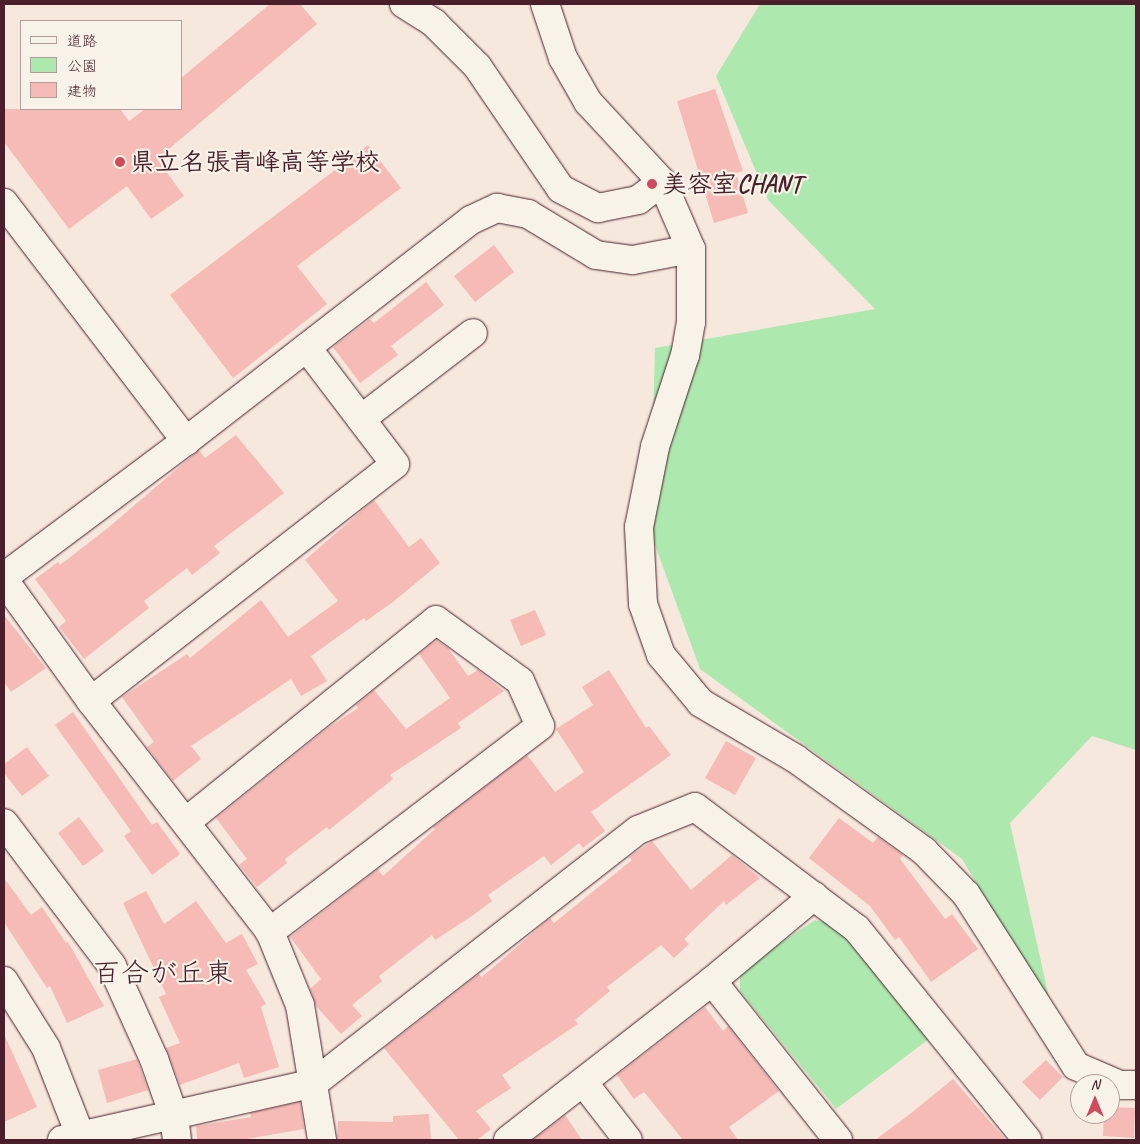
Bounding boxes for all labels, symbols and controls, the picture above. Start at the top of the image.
legend [20,20,182,110]
text: 道路 [67,32,97,51]
text: 公園 [67,57,97,76]
text: 建物 [67,82,97,101]
place label: 県立名張青峰高等学校 [130,147,380,177]
marker: 県立名張青峰高等学校 [114,156,126,168]
place label: 美容室CHANT [662,169,802,199]
marker: 美容室CHANT [646,178,658,190]
district label: 百合が丘東 [93,956,233,990]
north arrow [1070,1074,1120,1124]
text: N [1091,1076,1099,1093]

